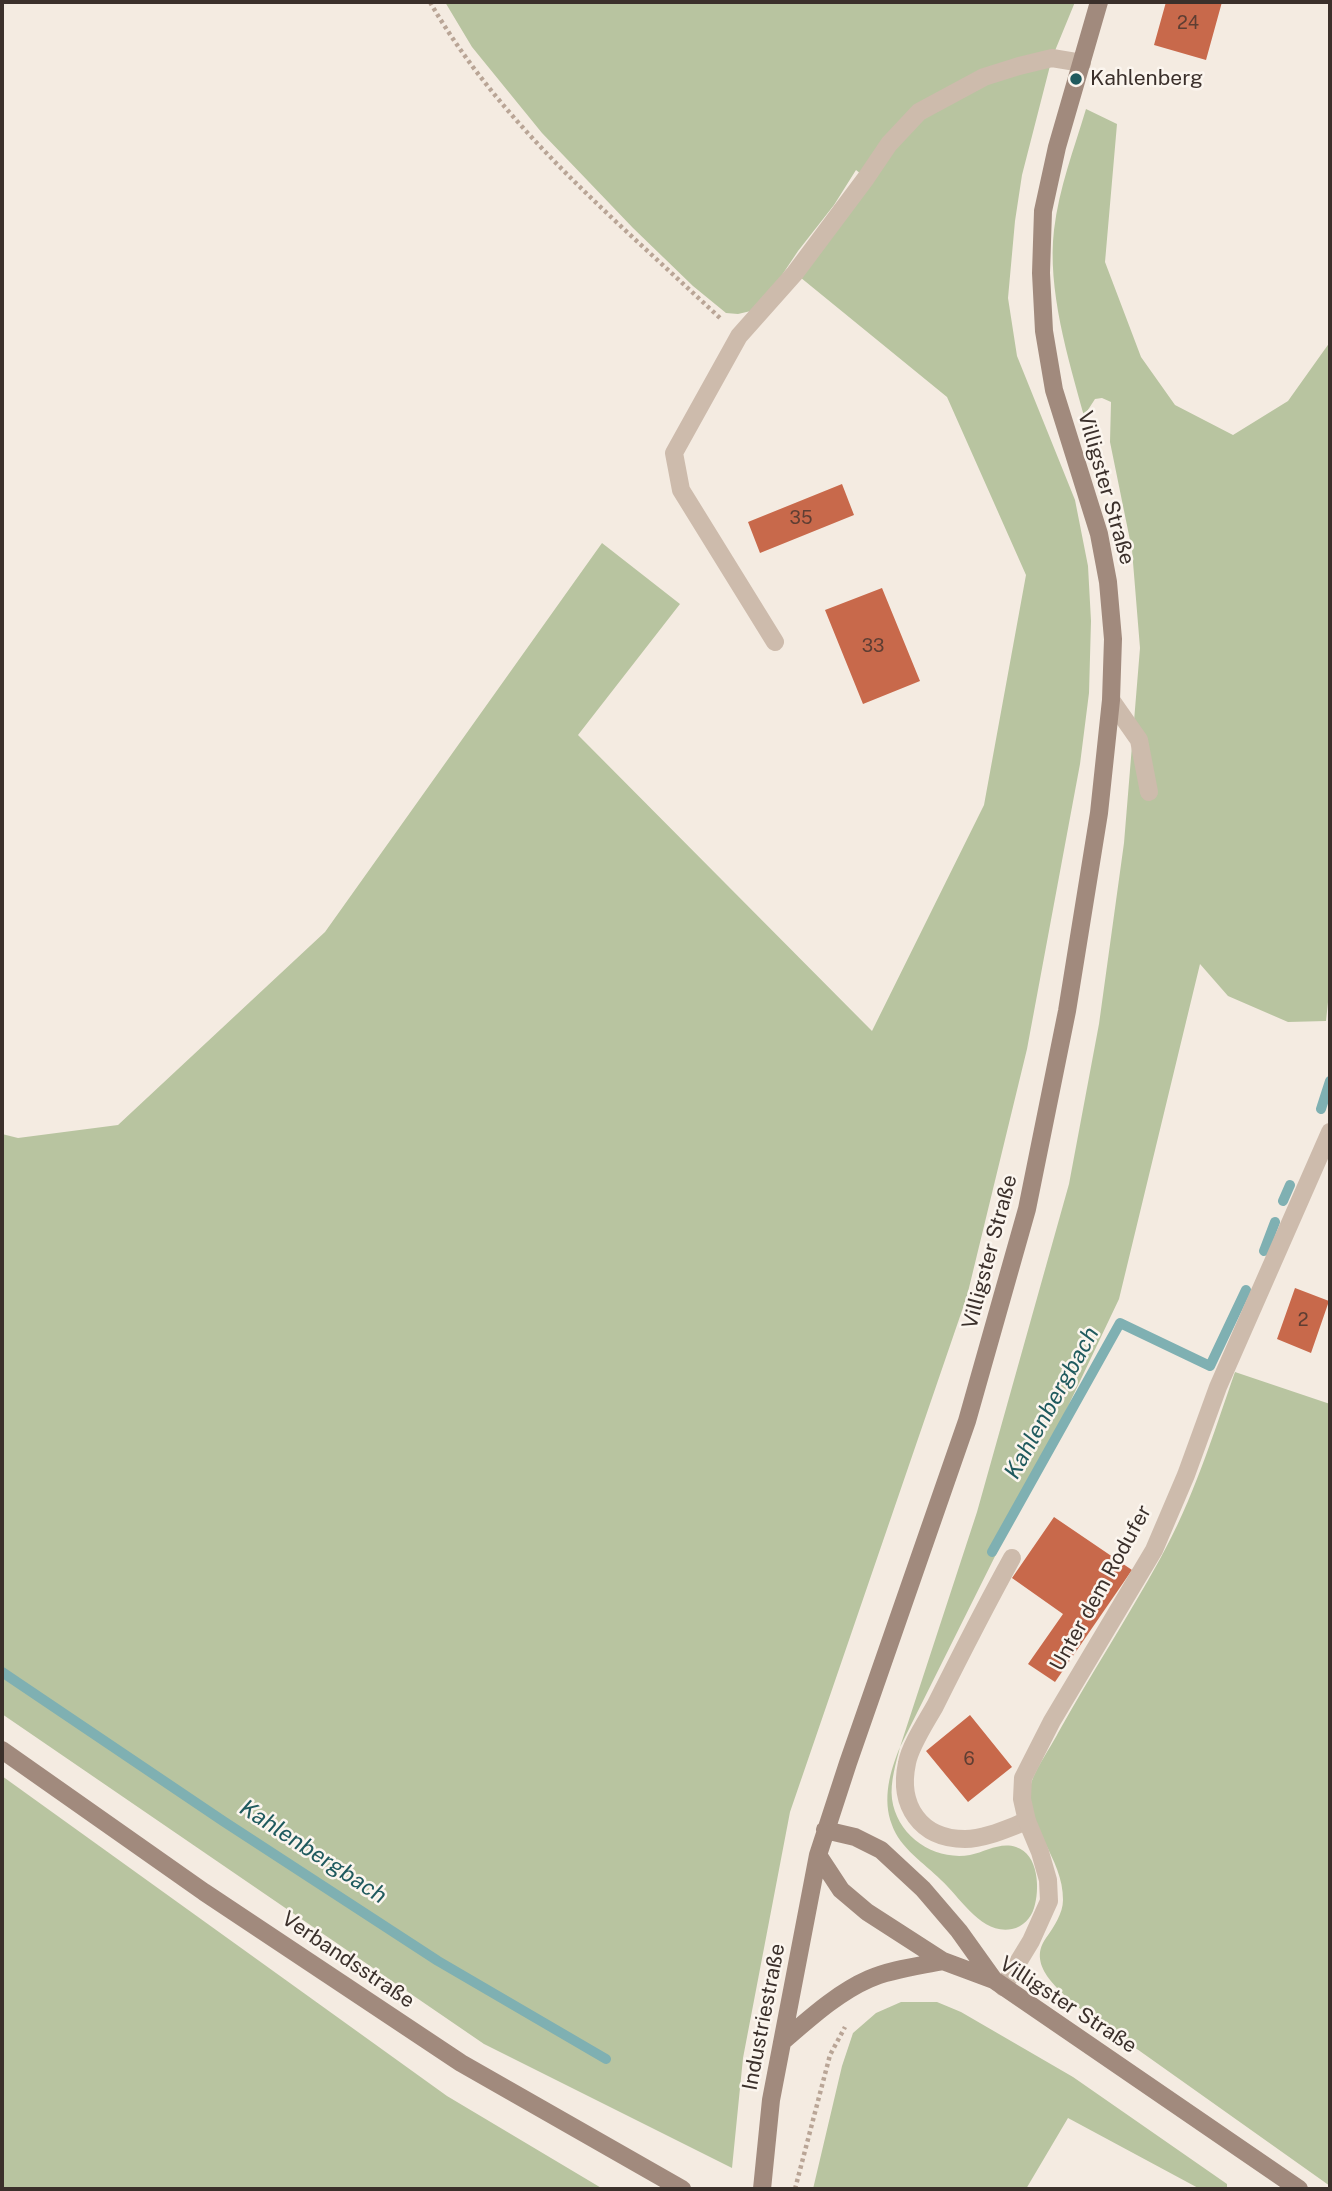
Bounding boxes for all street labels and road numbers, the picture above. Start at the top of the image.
street label: Villigster Straße [1072,408,1140,568]
street label: Villigster Straße [957,1172,1023,1332]
street label: Unter dem Rodufer [1045,1501,1157,1675]
street label: Verbandsstraße [277,1906,419,2014]
street label: Industriestraße [737,1942,791,2092]
street label: Villigster Straße [995,1951,1141,2059]

